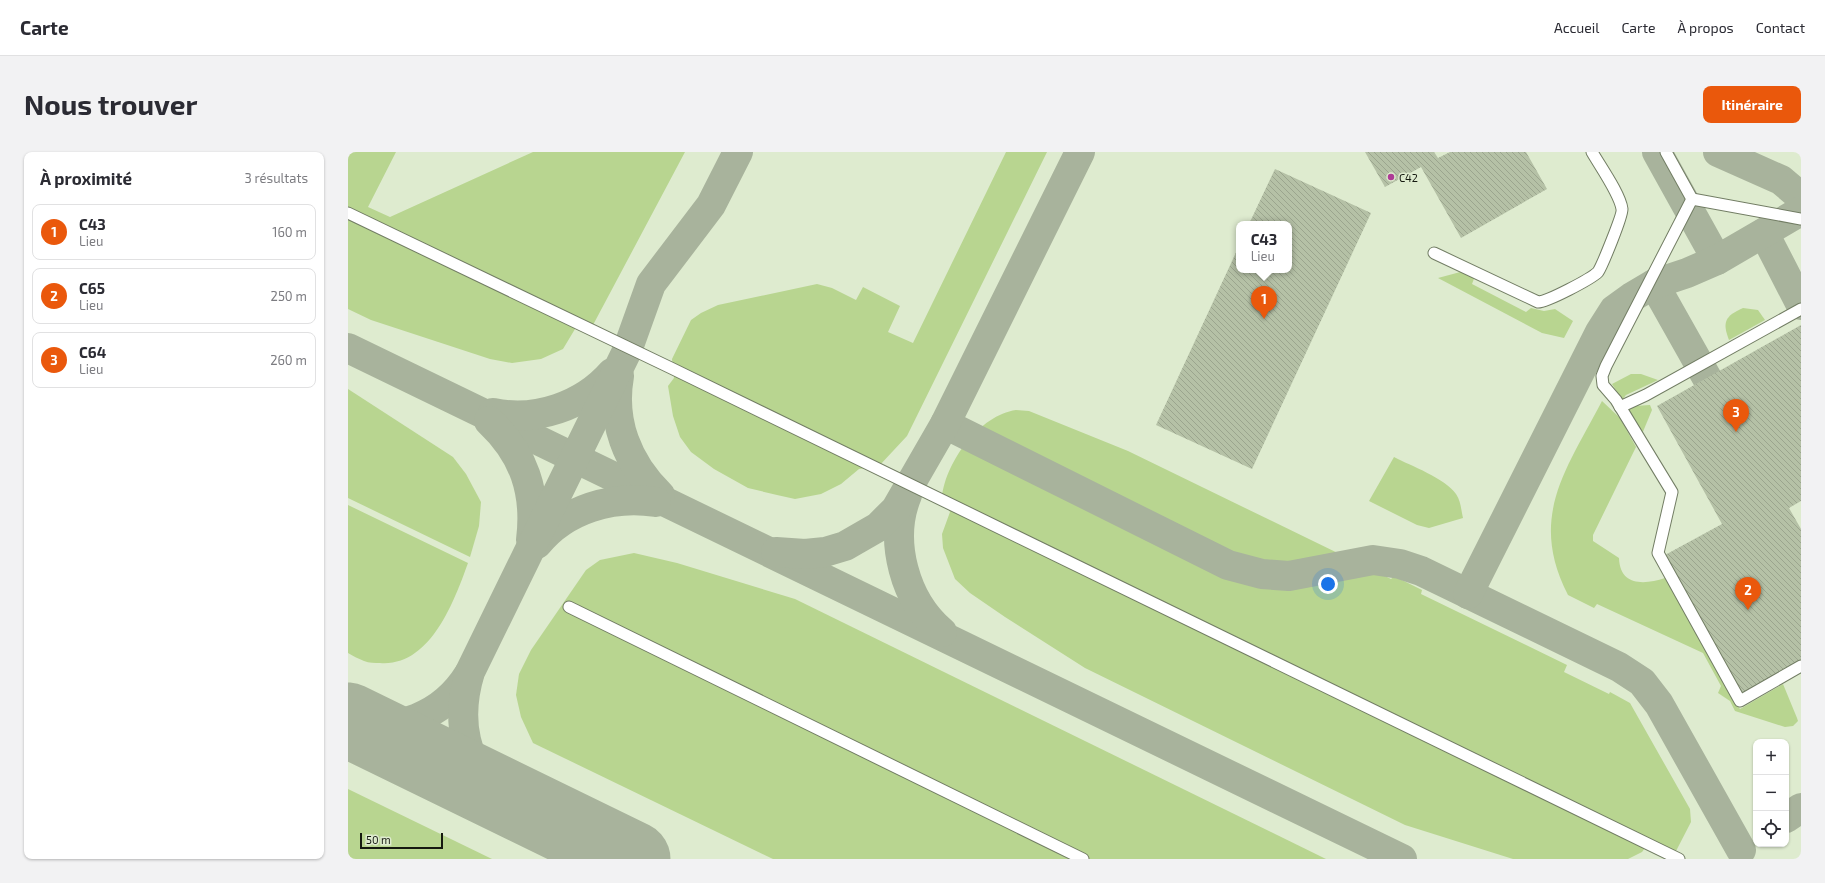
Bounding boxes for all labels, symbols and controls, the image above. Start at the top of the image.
text: Carte [20,16,69,39]
text: Accueil [1554,19,1599,36]
text: Carte [1621,19,1656,36]
text: À propos [1678,19,1734,36]
text: Contact [1756,19,1805,36]
button: Itinéraire [1703,86,1801,123]
text: Nous trouver [24,87,197,121]
text: À proximité [40,168,132,188]
text: 3 résultats [244,170,308,186]
place label: C42 [1399,171,1418,184]
marker: C42 [1386,172,1396,182]
text: C43 [79,215,106,233]
popup [1236,221,1292,273]
text: 1 [51,224,57,240]
text: 160 m [272,224,307,240]
text: C43 [1251,230,1277,248]
text: Lieu [79,233,103,249]
text: Lieu [1251,248,1275,264]
text: C65 [79,279,105,297]
pin: 1 [1251,286,1277,319]
text: 2 [50,288,58,304]
text: 250 m [271,288,307,304]
text: Lieu [79,297,103,313]
text: C64 [79,343,106,361]
text: 3 [50,352,58,368]
text: 260 m [270,352,307,368]
text: Lieu [79,361,103,377]
pin: 3 [1723,399,1749,432]
your location [1318,574,1338,594]
pin: 2 [1735,577,1761,610]
map controls [1753,739,1789,847]
button: + [1753,739,1789,775]
button: − [1753,775,1789,811]
button: locate [1753,811,1789,847]
scale bar [360,831,443,850]
text: 50 m [366,833,391,846]

